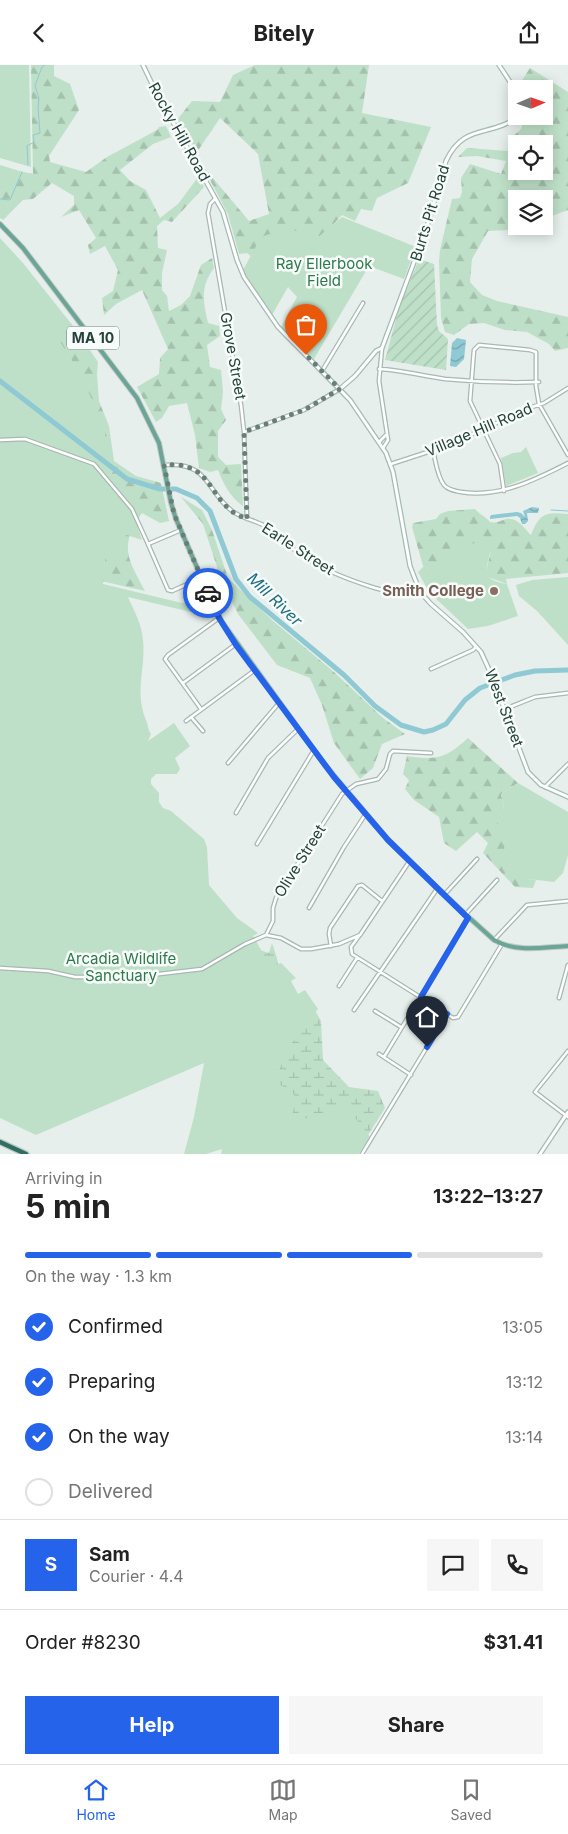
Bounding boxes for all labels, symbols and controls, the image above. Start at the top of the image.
icon: back [25,19,53,47]
icon: share [515,19,543,47]
text: Bitely [254,20,314,46]
street label: Rocky Hill Road [144,79,214,185]
north arrow [508,80,552,125]
map controls [508,80,553,235]
button: locate [508,135,553,180]
street label: Burts Pit Road [406,162,453,263]
button: layers [508,190,553,235]
park label: Ray Ellerbook Field [276,254,373,290]
pin [285,304,327,355]
street label: Grove Street [216,311,251,401]
icon: bag [292,311,320,339]
road number: MA 10 [67,327,119,349]
street label: Village Hill Road [422,398,535,461]
street label: Earle Street [259,518,338,579]
courier [183,568,233,618]
water label: Mill River [243,568,307,631]
icon: car [194,579,222,607]
place label: Smith College [382,581,484,600]
marker: Smith College [488,585,500,597]
street label: West Street [481,666,528,750]
street label: Olive Street [270,821,329,901]
park label: Arcadia Wildlife Sanctuary [66,949,176,985]
pin [406,996,448,1047]
icon: home [413,1003,441,1031]
text: Arriving in [25,1168,102,1188]
text: 13:22–13:27 [433,1185,543,1208]
text: 5 min [25,1187,111,1226]
text: On the way · 1.3 km [25,1266,172,1286]
icon: check [25,1313,53,1341]
text: Confirmed [68,1315,163,1338]
text: 13:05 [502,1317,543,1337]
icon: check [25,1368,53,1396]
text: Preparing [68,1370,155,1393]
text: 13:12 [506,1372,543,1392]
icon: check [25,1423,53,1451]
text: On the way [68,1425,170,1448]
text: 13:14 [505,1427,543,1447]
text: Delivered [68,1480,153,1503]
button: chat [427,1539,479,1591]
button: phone [491,1539,543,1591]
text: Sam [89,1543,130,1566]
text: S [45,1553,57,1576]
text: Courier · 4.4 [89,1566,184,1586]
text: Order #8230 [25,1631,141,1654]
text: $31.41 [483,1631,543,1654]
button: Help [25,1696,279,1754]
button: Share [289,1696,543,1754]
tab: Home [76,1776,116,1823]
tab: Map [269,1776,298,1823]
tab: Saved [451,1776,492,1823]

